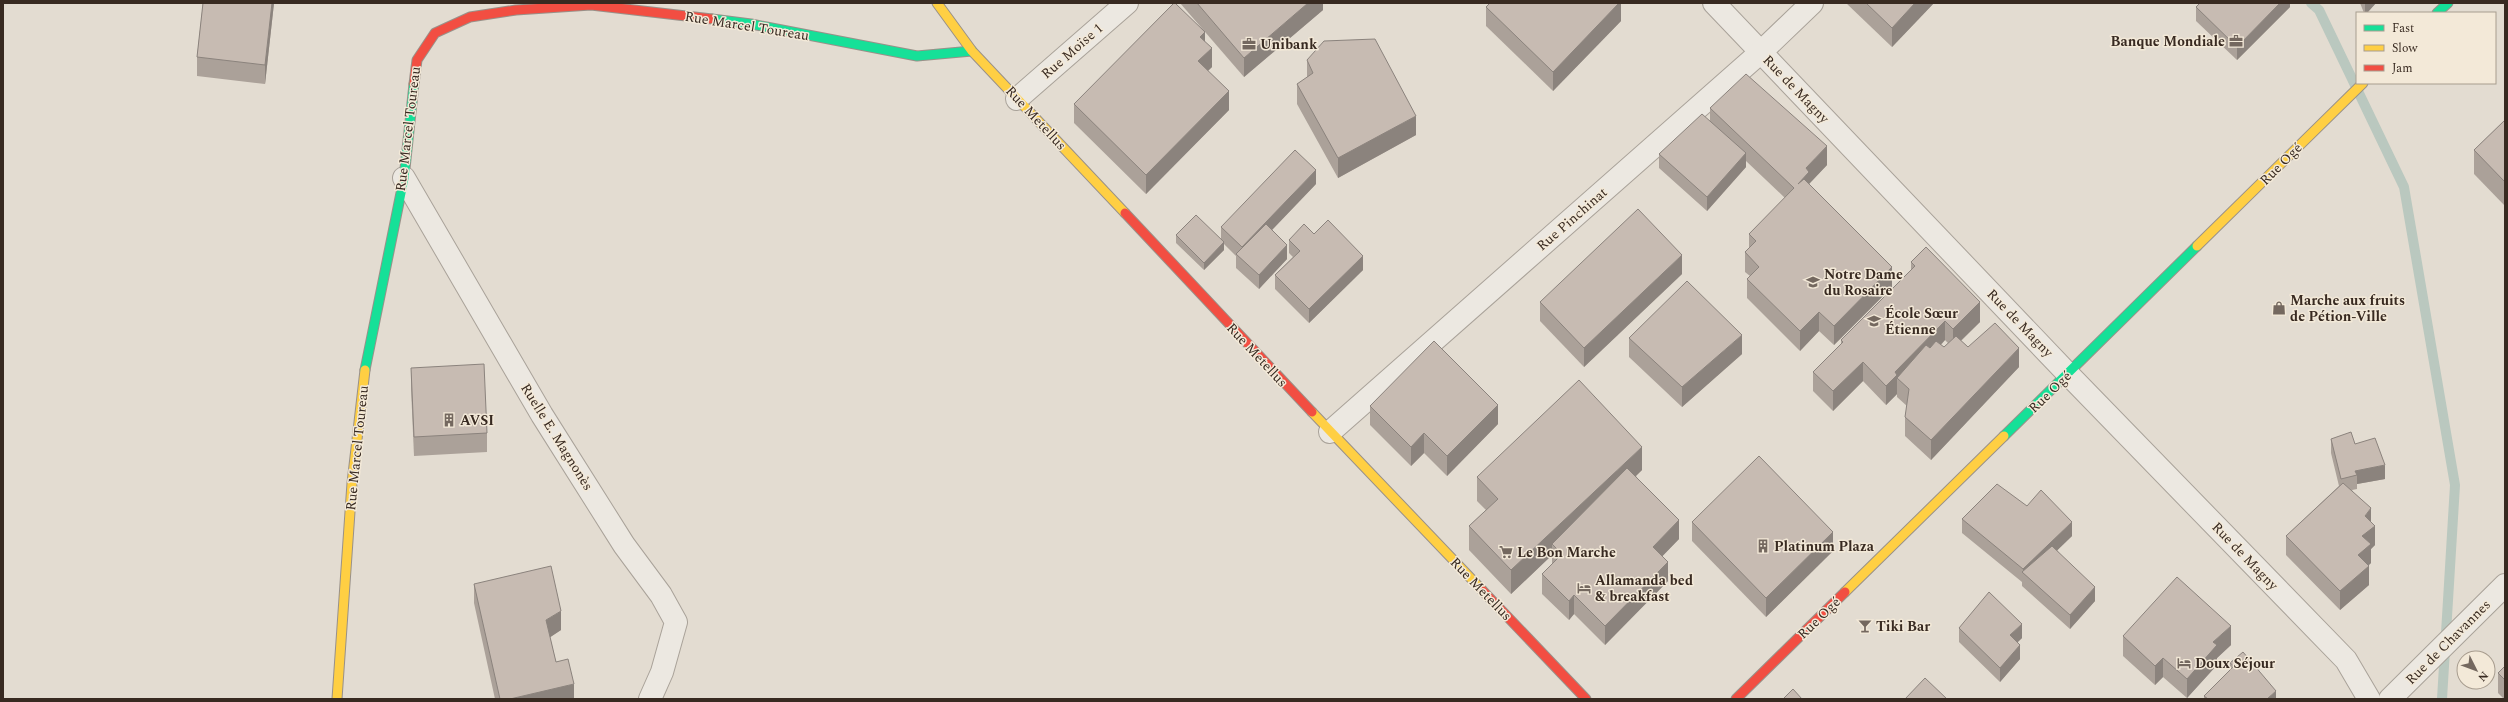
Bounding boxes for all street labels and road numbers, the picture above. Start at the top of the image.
street label: Rue Marcel Toureau [683,6,811,46]
street label: Rue Moïse 1 [1036,18,1108,84]
street label: Rue de Magny [1758,50,1835,129]
street label: Rue Marcel Toureau [390,65,426,193]
street label: Rue Metellus [1001,81,1071,155]
street label: Rue Ogé [2255,138,2307,190]
street label: Rue Pinchinat [1532,182,1612,256]
street label: Rue de Magny [1982,284,2059,363]
street label: Rue Metellus [1222,318,1292,392]
street label: Rue Ogé [2024,366,2077,418]
street label: Ruelle E. Magnonès [516,379,598,495]
street label: Rue Marcel Toureau [340,384,374,512]
street label: Rue de Magny [2207,517,2284,596]
street label: Rue Metellus [1445,552,1517,626]
street label: Rue Ogé [1793,592,1846,644]
street label: Rue de Chavannes [2401,595,2495,689]

